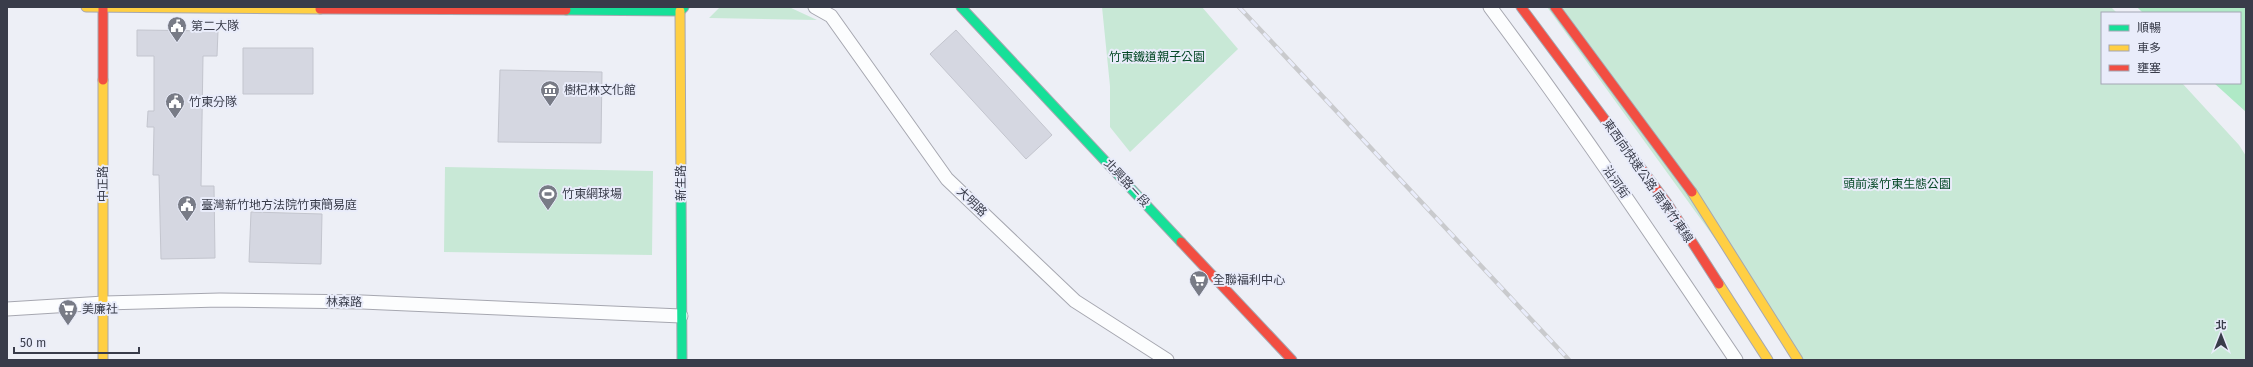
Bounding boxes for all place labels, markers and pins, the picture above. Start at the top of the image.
public building icon: 第二大隊 [166,15,188,43]
place label: 第二大隊 [191,19,239,33]
museum icon: 樹杞林文化館 [539,79,561,107]
place label: 樹杞林文化館 [564,83,636,97]
public building icon: 竹東分隊 [164,91,186,119]
place label: 竹東分隊 [189,95,237,109]
sports icon: 竹東網球場 [537,183,559,211]
place label: 竹東網球場 [562,187,622,201]
public building icon: 臺灣新竹地方法院竹東簡易庭 [176,194,198,222]
place label: 臺灣新竹地方法院竹東簡易庭 [201,198,357,212]
supermarket icon: 全聯福利中心 [1188,269,1210,297]
place label: 全聯福利中心 [1213,273,1285,287]
supermarket icon: 美廉社 [57,298,79,326]
place label: 美廉社 [82,302,118,316]

